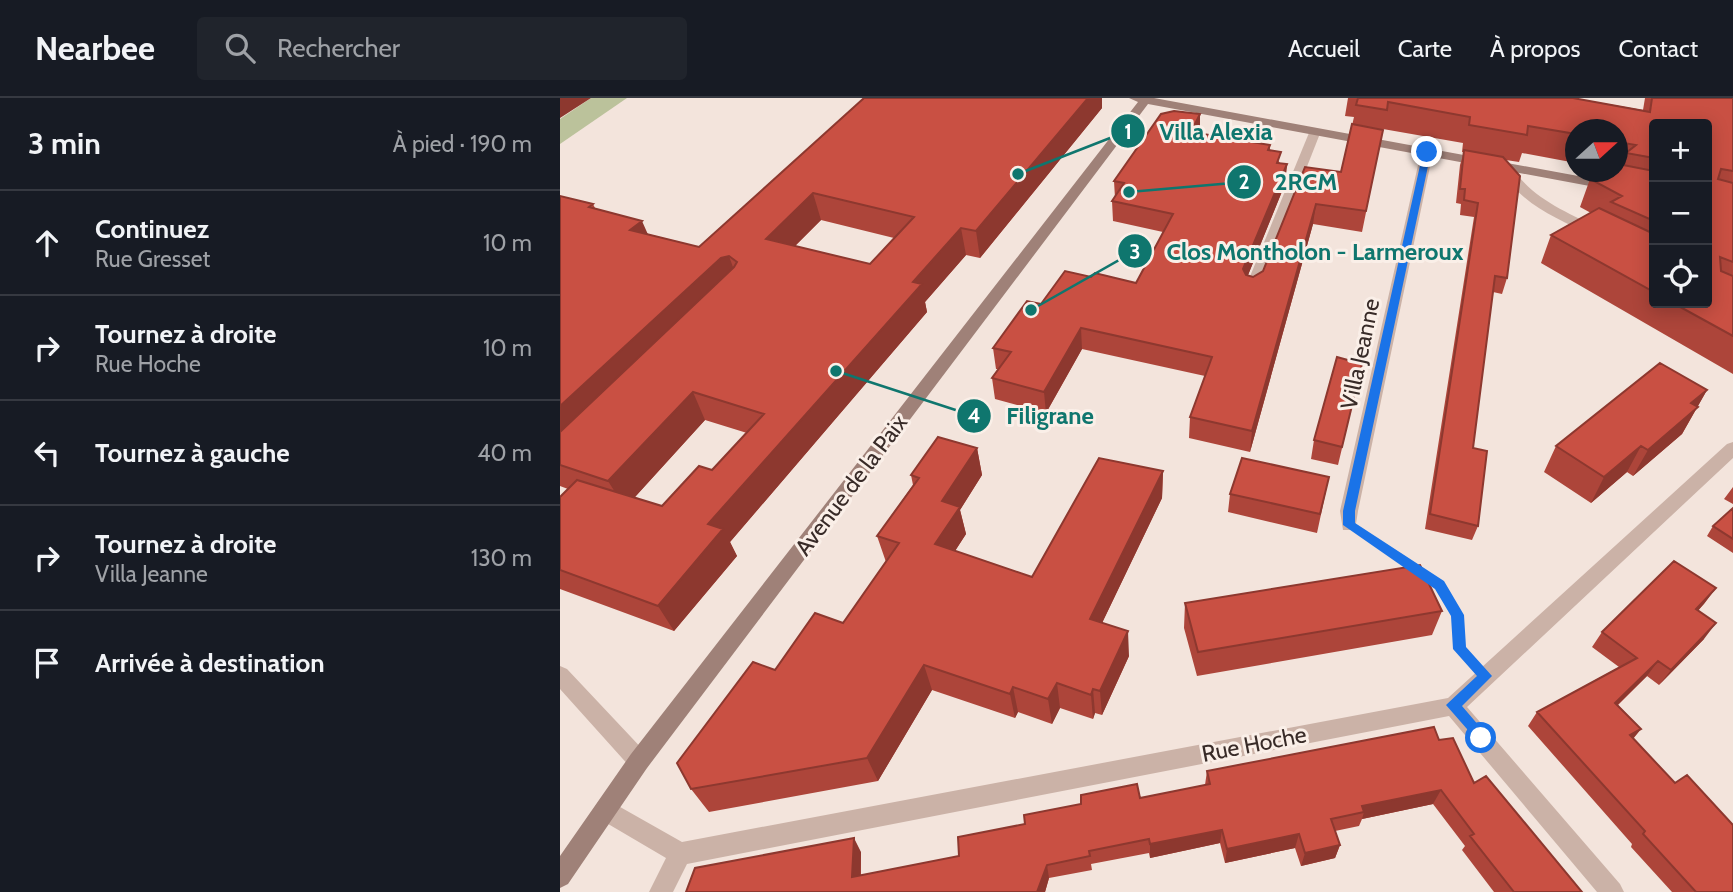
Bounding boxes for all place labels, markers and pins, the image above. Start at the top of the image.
callout: Villa Alexia [1111,109,1287,154]
callout: 2RCM [1226,159,1352,204]
callout: Clos Montholon - Larmeroux [1118,229,1478,274]
callout: Filigrane [957,393,1107,438]

